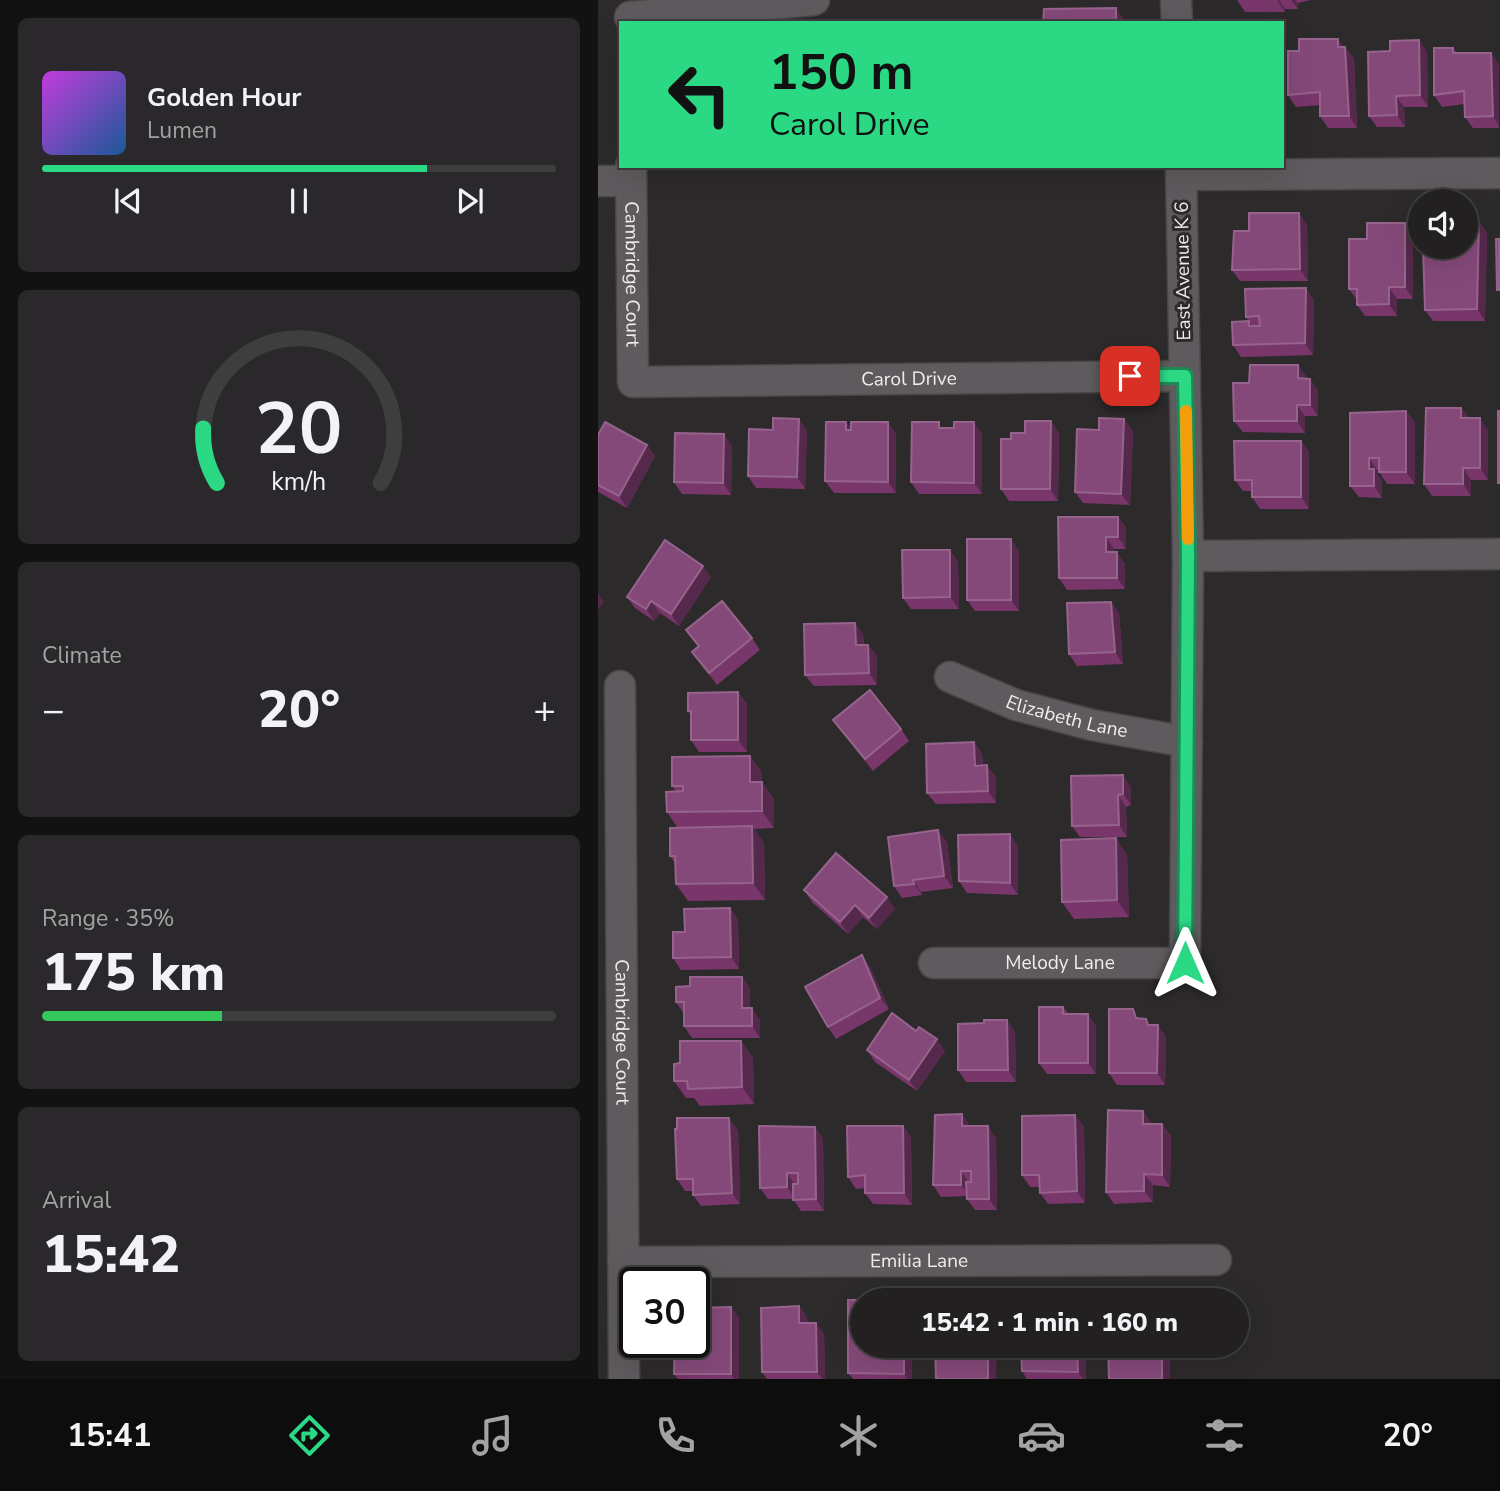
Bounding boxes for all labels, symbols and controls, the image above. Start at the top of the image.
text: 150 m [769,39,913,106]
icon: left [654,49,745,140]
text: Golden Hour [147,80,302,115]
text: Carol Drive [769,103,930,146]
text: Lumen [147,115,217,146]
icon: previous [109,182,147,220]
icon: pause [280,182,318,220]
icon: next [451,182,489,220]
map controls [1408,189,1478,259]
button: sound [1408,189,1478,259]
street label: Cambridge Court [618,201,646,347]
street label: East Avenue K 6 [1169,201,1197,341]
pin [1100,346,1160,406]
icon: arrive [1111,357,1149,395]
street label: Carol Drive [861,365,957,393]
text: 20 [255,380,343,480]
text: km/h [271,465,327,499]
text: Climate [42,640,122,671]
text: 20° [258,674,340,745]
text: − [42,685,65,736]
text: + [533,685,556,736]
street label: Elizabeth Lane [1002,689,1130,744]
text: Range · 35% [42,903,174,934]
position arrow [1148,926,1222,1000]
text: 175 km [42,937,225,1008]
street label: Melody Lane [1005,950,1115,976]
street label: Cambridge Court [609,959,635,1105]
text: Arrival [42,1185,111,1216]
text: 15:42 [42,1219,180,1290]
street label: Emilia Lane [870,1248,968,1274]
speed limit sign: 30 [619,1267,710,1358]
text: 15:42 · 1 min · 160 m [921,1305,1178,1340]
icon: directions [285,1411,334,1460]
icon: music [468,1411,517,1460]
icon: phone [651,1411,700,1460]
icon: climate [834,1411,883,1460]
icon: car [1017,1411,1066,1460]
icon: filters [1200,1411,1249,1460]
text: 15:41 [67,1414,152,1457]
text: 20° [1382,1414,1433,1457]

